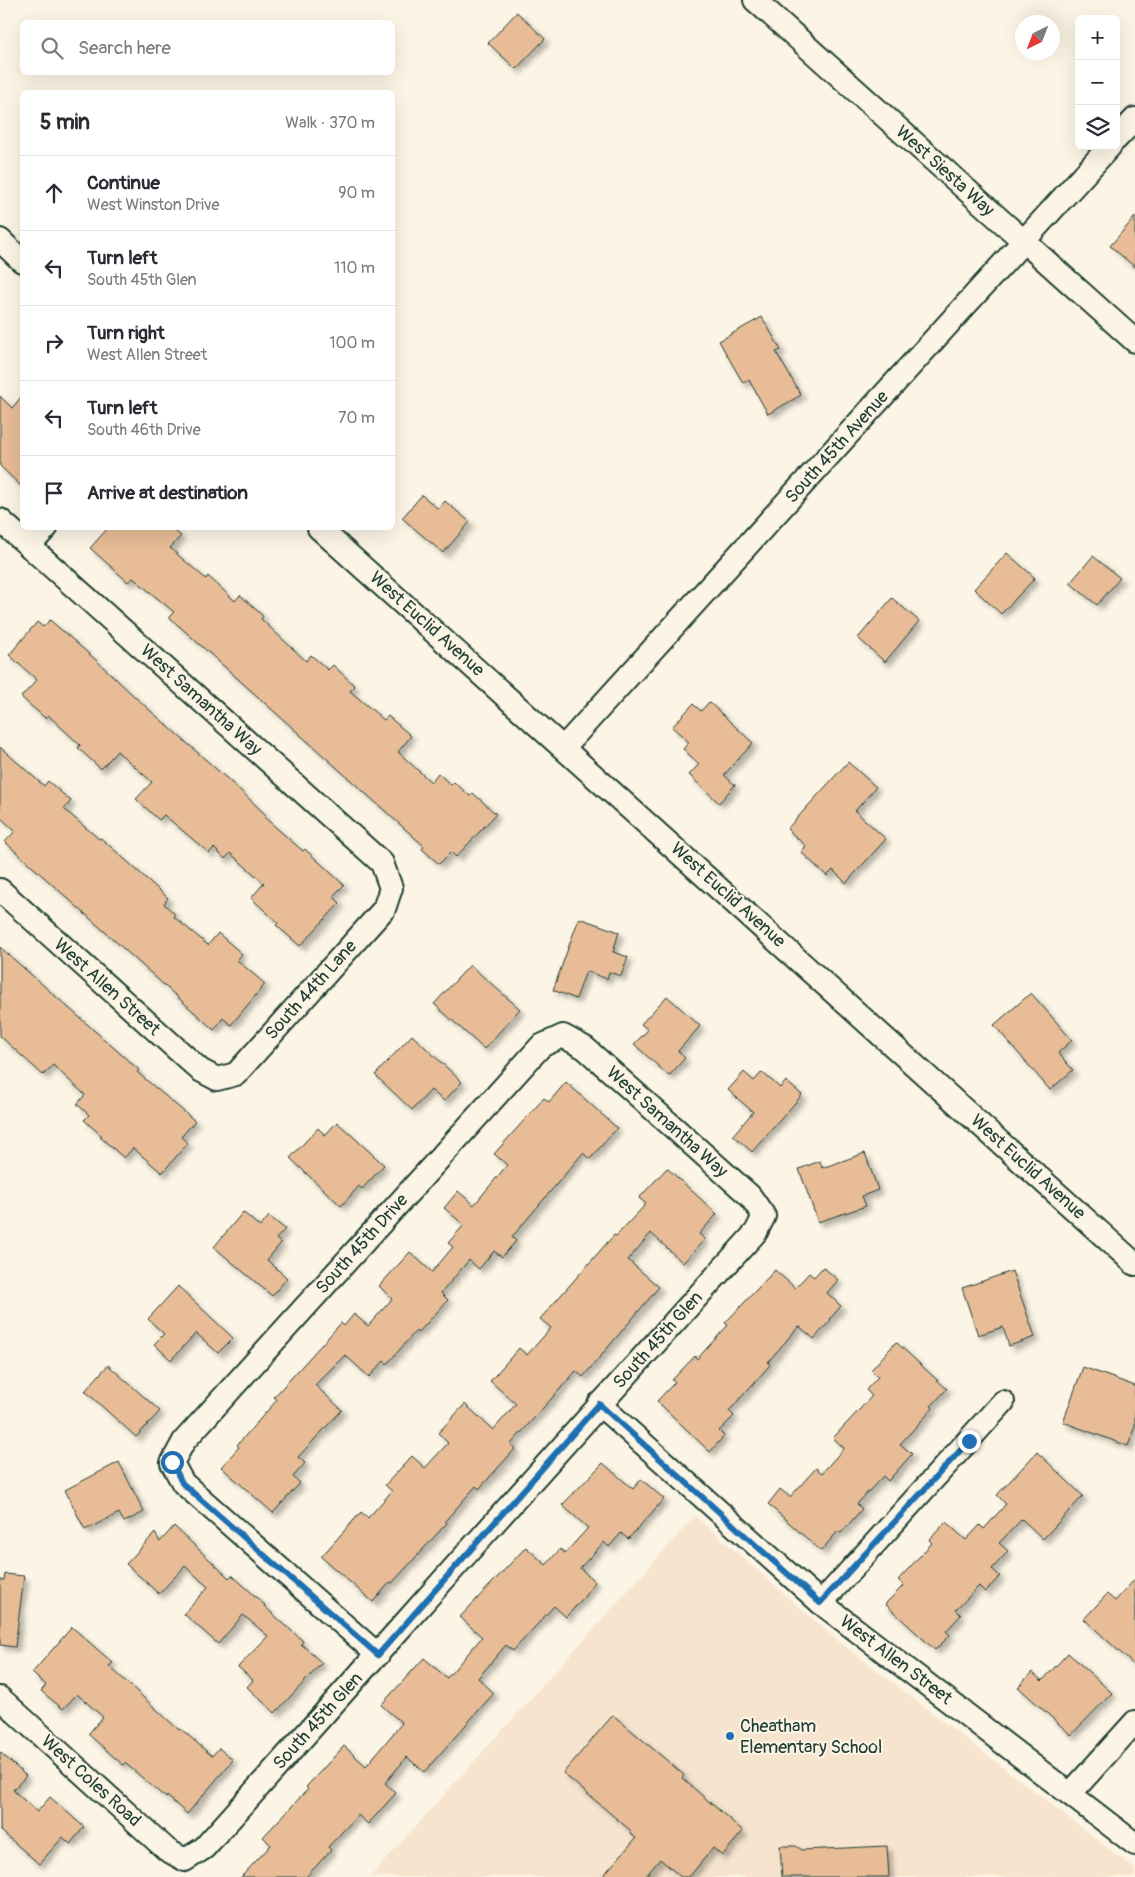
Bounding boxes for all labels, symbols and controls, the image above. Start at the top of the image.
north arrow [1015,15,1060,60]
map controls [1075,15,1120,150]
button: + [1075,15,1120,60]
search box [20,20,395,75]
icon: search [38,34,66,62]
text: Search here [78,36,171,60]
button: − [1075,60,1120,105]
button: layers [1075,105,1120,150]
text: 5 min [40,109,90,136]
text: Walk · 370 m [285,113,375,133]
street label: West Siesta Way [891,121,999,222]
text: Continue [87,171,160,195]
icon: ahead [40,179,68,207]
text: 90 m [338,183,375,203]
text: West Winston Drive [87,195,219,215]
text: Turn left [87,246,157,270]
icon: left [40,254,68,282]
text: 110 m [334,258,375,278]
text: South 45th Glen [87,270,197,290]
text: Turn right [87,321,165,345]
icon: right [40,329,68,357]
text: 100 m [329,333,375,353]
text: West Allen Street [87,345,207,365]
street label: South 45th Avenue [780,386,894,508]
text: Turn left [87,396,157,420]
icon: left [40,404,68,432]
text: 70 m [338,408,375,428]
text: South 46th Drive [87,420,201,440]
icon: arrive [40,479,68,507]
text: Arrive at destination [87,481,248,505]
street label: West Euclid Avenue [365,566,489,682]
street label: West Samantha Way [136,639,267,761]
street label: West Euclid Avenue [666,837,790,953]
street label: West Allen Street [49,933,165,1041]
street label: South 44th Lane [260,935,362,1045]
street label: West Samantha Way [602,1061,733,1183]
street label: West Euclid Avenue [966,1109,1090,1225]
street label: South 45th Drive [311,1189,413,1299]
street label: South 45th Glen [608,1286,708,1394]
route end [958,1430,981,1453]
route start [161,1451,184,1474]
street label: West Allen Street [835,1610,957,1710]
street label: South 45th Glen [268,1667,368,1775]
place label: Cheatham Elementary School [740,1715,882,1759]
street label: West Coles Road [36,1730,146,1832]
marker: Cheatham Elementary School [724,1730,736,1742]

